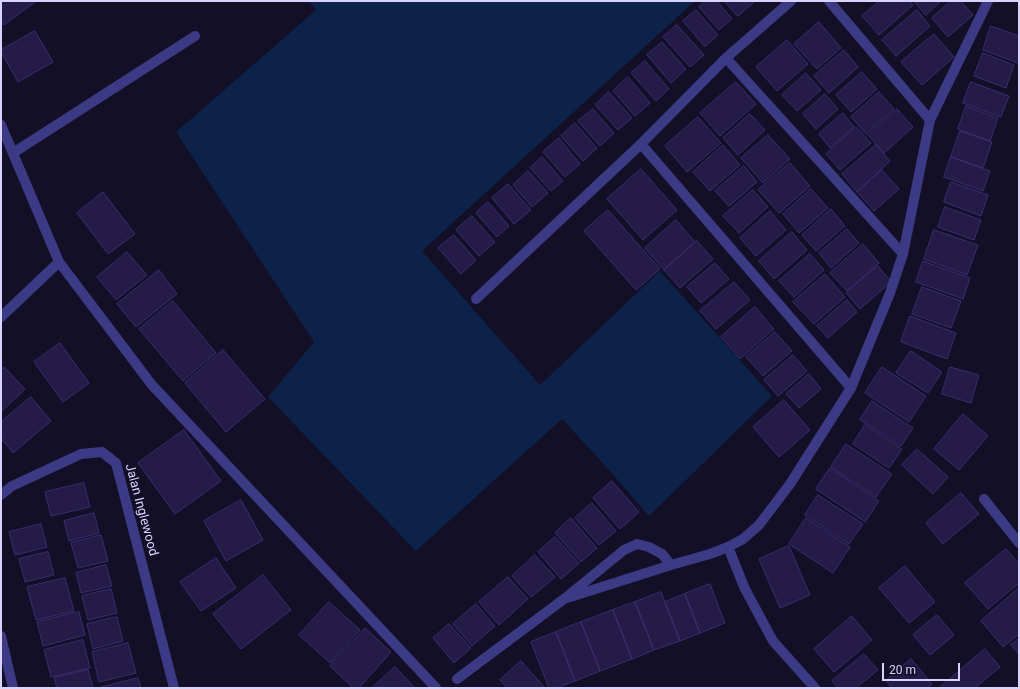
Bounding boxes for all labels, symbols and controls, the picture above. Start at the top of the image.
street label: Jalan Inglewood [121,462,161,558]
scale bar [884,655,962,681]
text: 20 m [889,663,916,677]

